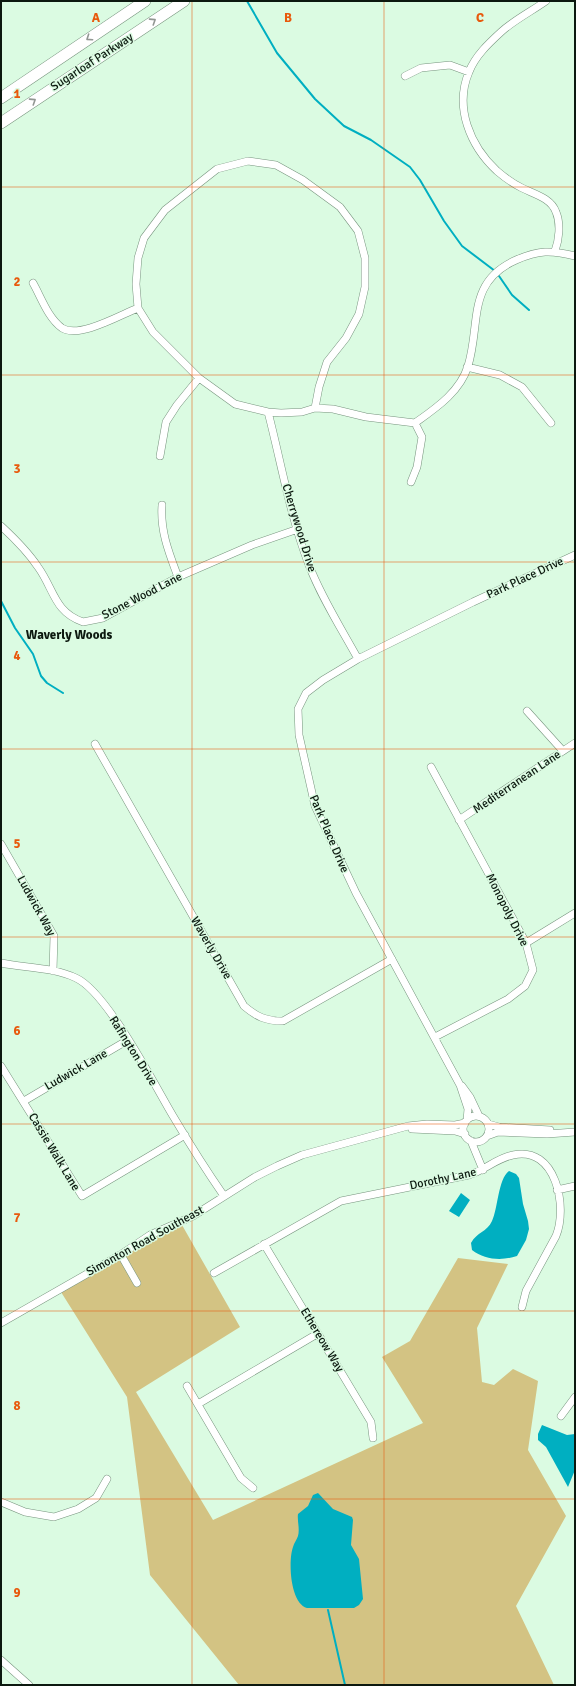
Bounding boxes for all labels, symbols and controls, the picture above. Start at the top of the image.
text: A [92,10,101,26]
text: B [284,10,292,26]
text: C [476,10,484,26]
one-way arrow [149,19,156,26]
street label: Sugarloaf Parkway [48,29,137,94]
one-way arrow [86,33,93,41]
text: 1 [13,86,21,102]
one-way arrow [29,98,36,106]
text: 2 [13,274,21,290]
text: 3 [13,461,21,477]
street label: Cherrywood Drive [278,482,320,574]
street label: Park Place Drive [484,554,566,602]
street label: Stone Wood Lane [99,569,185,623]
district label: Waverly Woods [26,627,112,643]
text: 4 [13,648,21,664]
street label: Mediterranean Lane [470,747,564,817]
street label: Park Place Drive [306,793,352,875]
text: 5 [13,836,21,852]
street label: Monopoly Drive [482,871,532,949]
street label: Ludwick Way [13,873,59,939]
street label: Waverly Drive [187,914,235,982]
street label: Rafington Drive [106,1013,160,1089]
text: 6 [13,1023,21,1039]
street label: Ludwick Lane [42,1046,110,1094]
street label: Cassie Walk Lane [25,1110,83,1194]
street label: Dorothy Lane [408,1165,478,1193]
street label: Simonton Road Southeast [84,1202,206,1280]
text: 7 [13,1210,21,1226]
street label: Ethereow Way [297,1305,347,1375]
text: 8 [13,1398,21,1414]
text: 9 [13,1585,21,1601]

